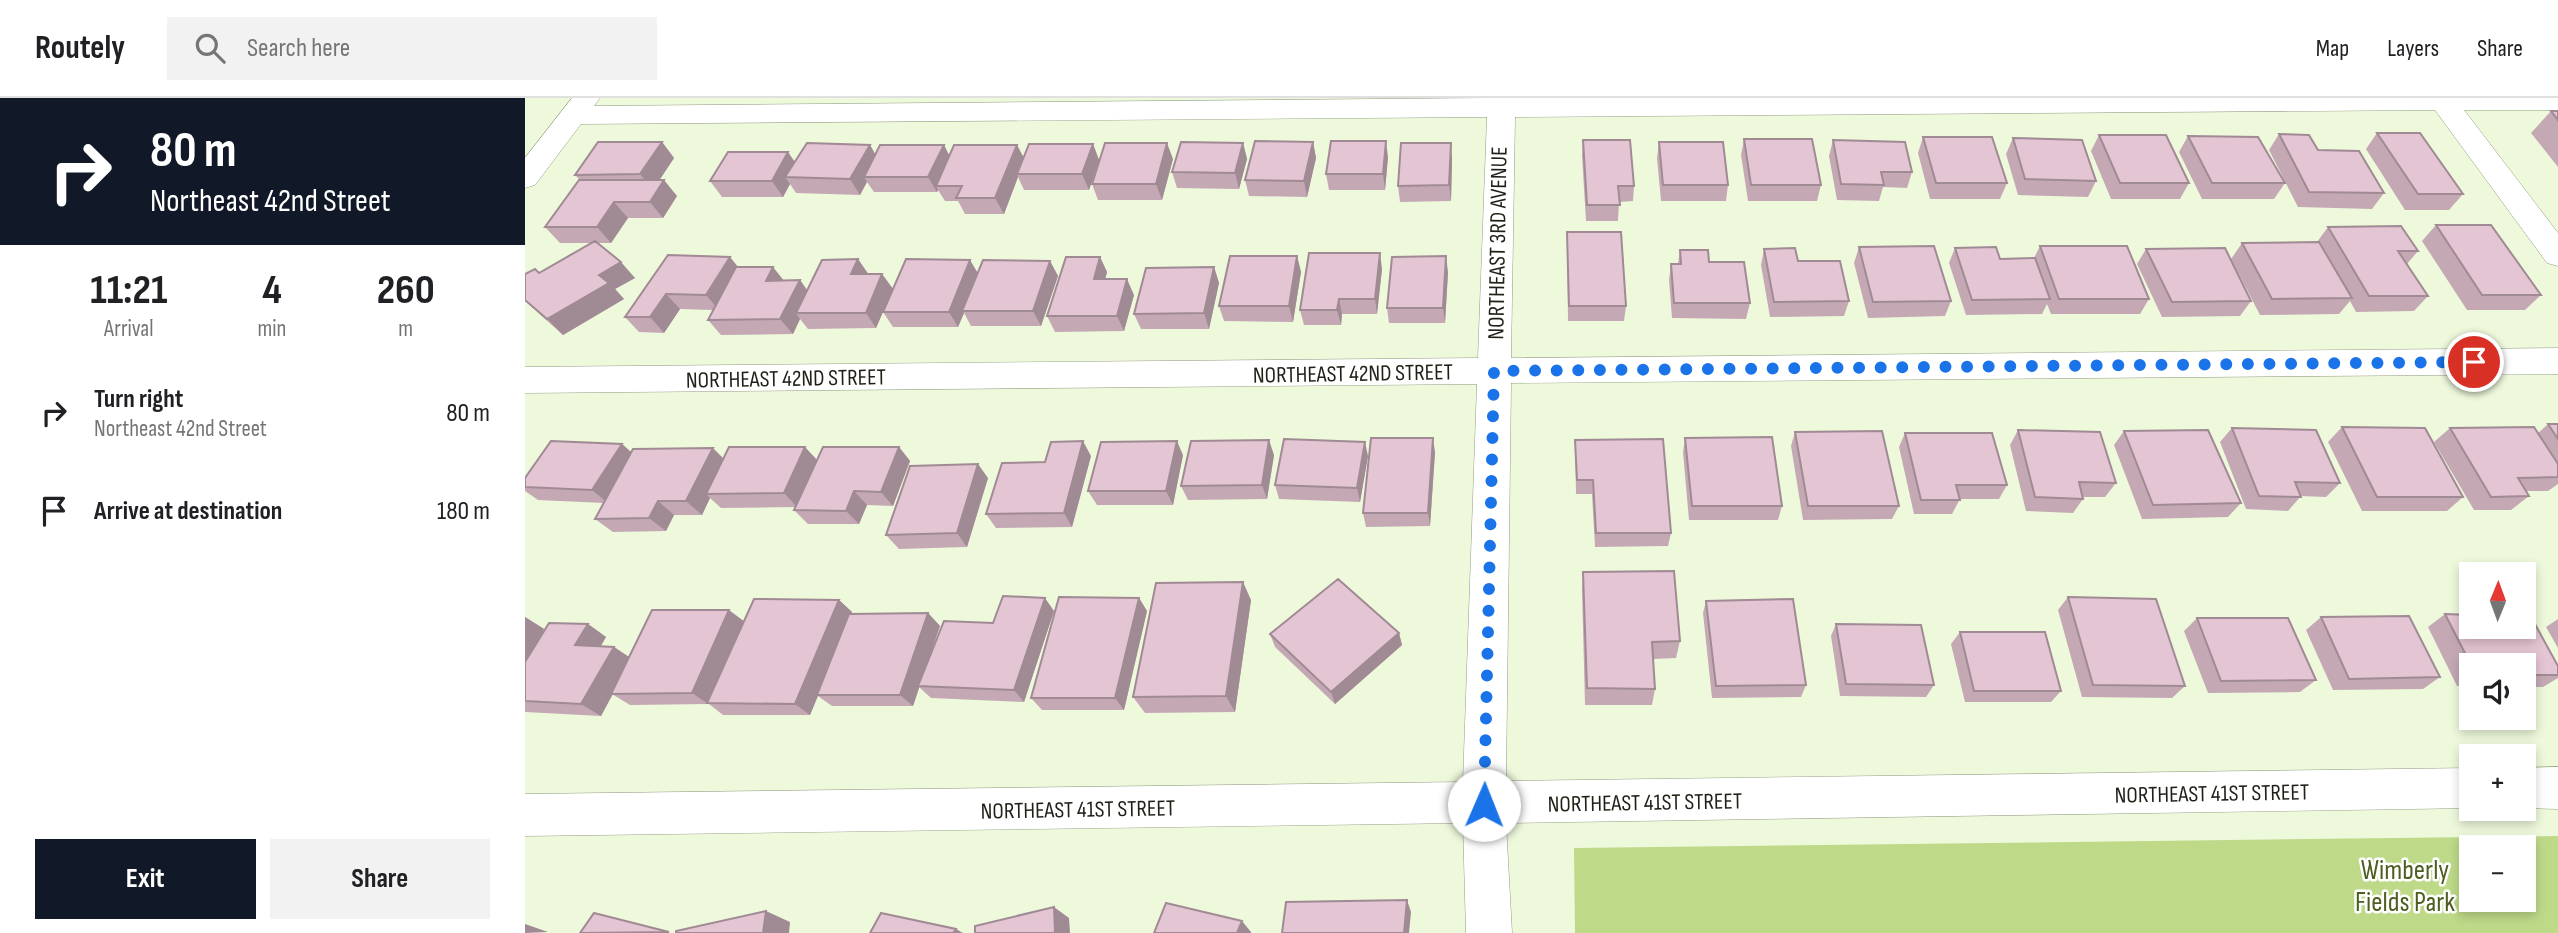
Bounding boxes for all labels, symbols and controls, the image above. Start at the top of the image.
search box [167,17,657,80]
text: Routely [35,28,125,68]
icon: search [191,29,229,67]
text: Search here [247,33,350,64]
text: Map [2316,34,2349,63]
text: Layers [2387,34,2439,63]
text: Share [2477,34,2523,63]
text: 80 m [150,122,237,181]
icon: right [35,126,126,217]
street label: NORTHEAST 3RD AVENUE [1482,146,1514,340]
text: Northeast 42nd Street [150,182,390,221]
text: 11:21 [90,265,167,316]
text: 4 [262,265,282,316]
text: 260 [377,265,435,316]
text: Arrival [104,315,154,343]
text: min [258,315,286,343]
text: m [398,315,413,343]
pin [2444,332,2504,392]
icon: arrive [2455,343,2493,381]
street label: NORTHEAST 42ND STREET [1253,358,1453,390]
street label: NORTHEAST 42ND STREET [686,363,886,395]
text: Turn right [94,384,183,415]
icon: right [35,394,73,432]
text: 80 m [446,398,490,429]
text: Northeast 42nd Street [94,415,267,443]
icon: arrive [35,492,73,530]
text: Arrive at destination [94,496,282,527]
text: 180 m [437,496,490,527]
north arrow [2459,562,2536,639]
map controls [2459,562,2536,912]
button: sound [2459,653,2536,730]
button: + [2459,744,2536,821]
position arrow [1447,768,1521,842]
street label: NORTHEAST 41ST STREET [2115,778,2310,810]
street label: NORTHEAST 41ST STREET [1548,787,1743,819]
street label: NORTHEAST 41ST STREET [981,794,1176,826]
button: − [2459,835,2536,912]
button: Exit [35,839,256,919]
button: Share [270,839,490,919]
park label: Wimberly Fields Park [2355,854,2455,919]

